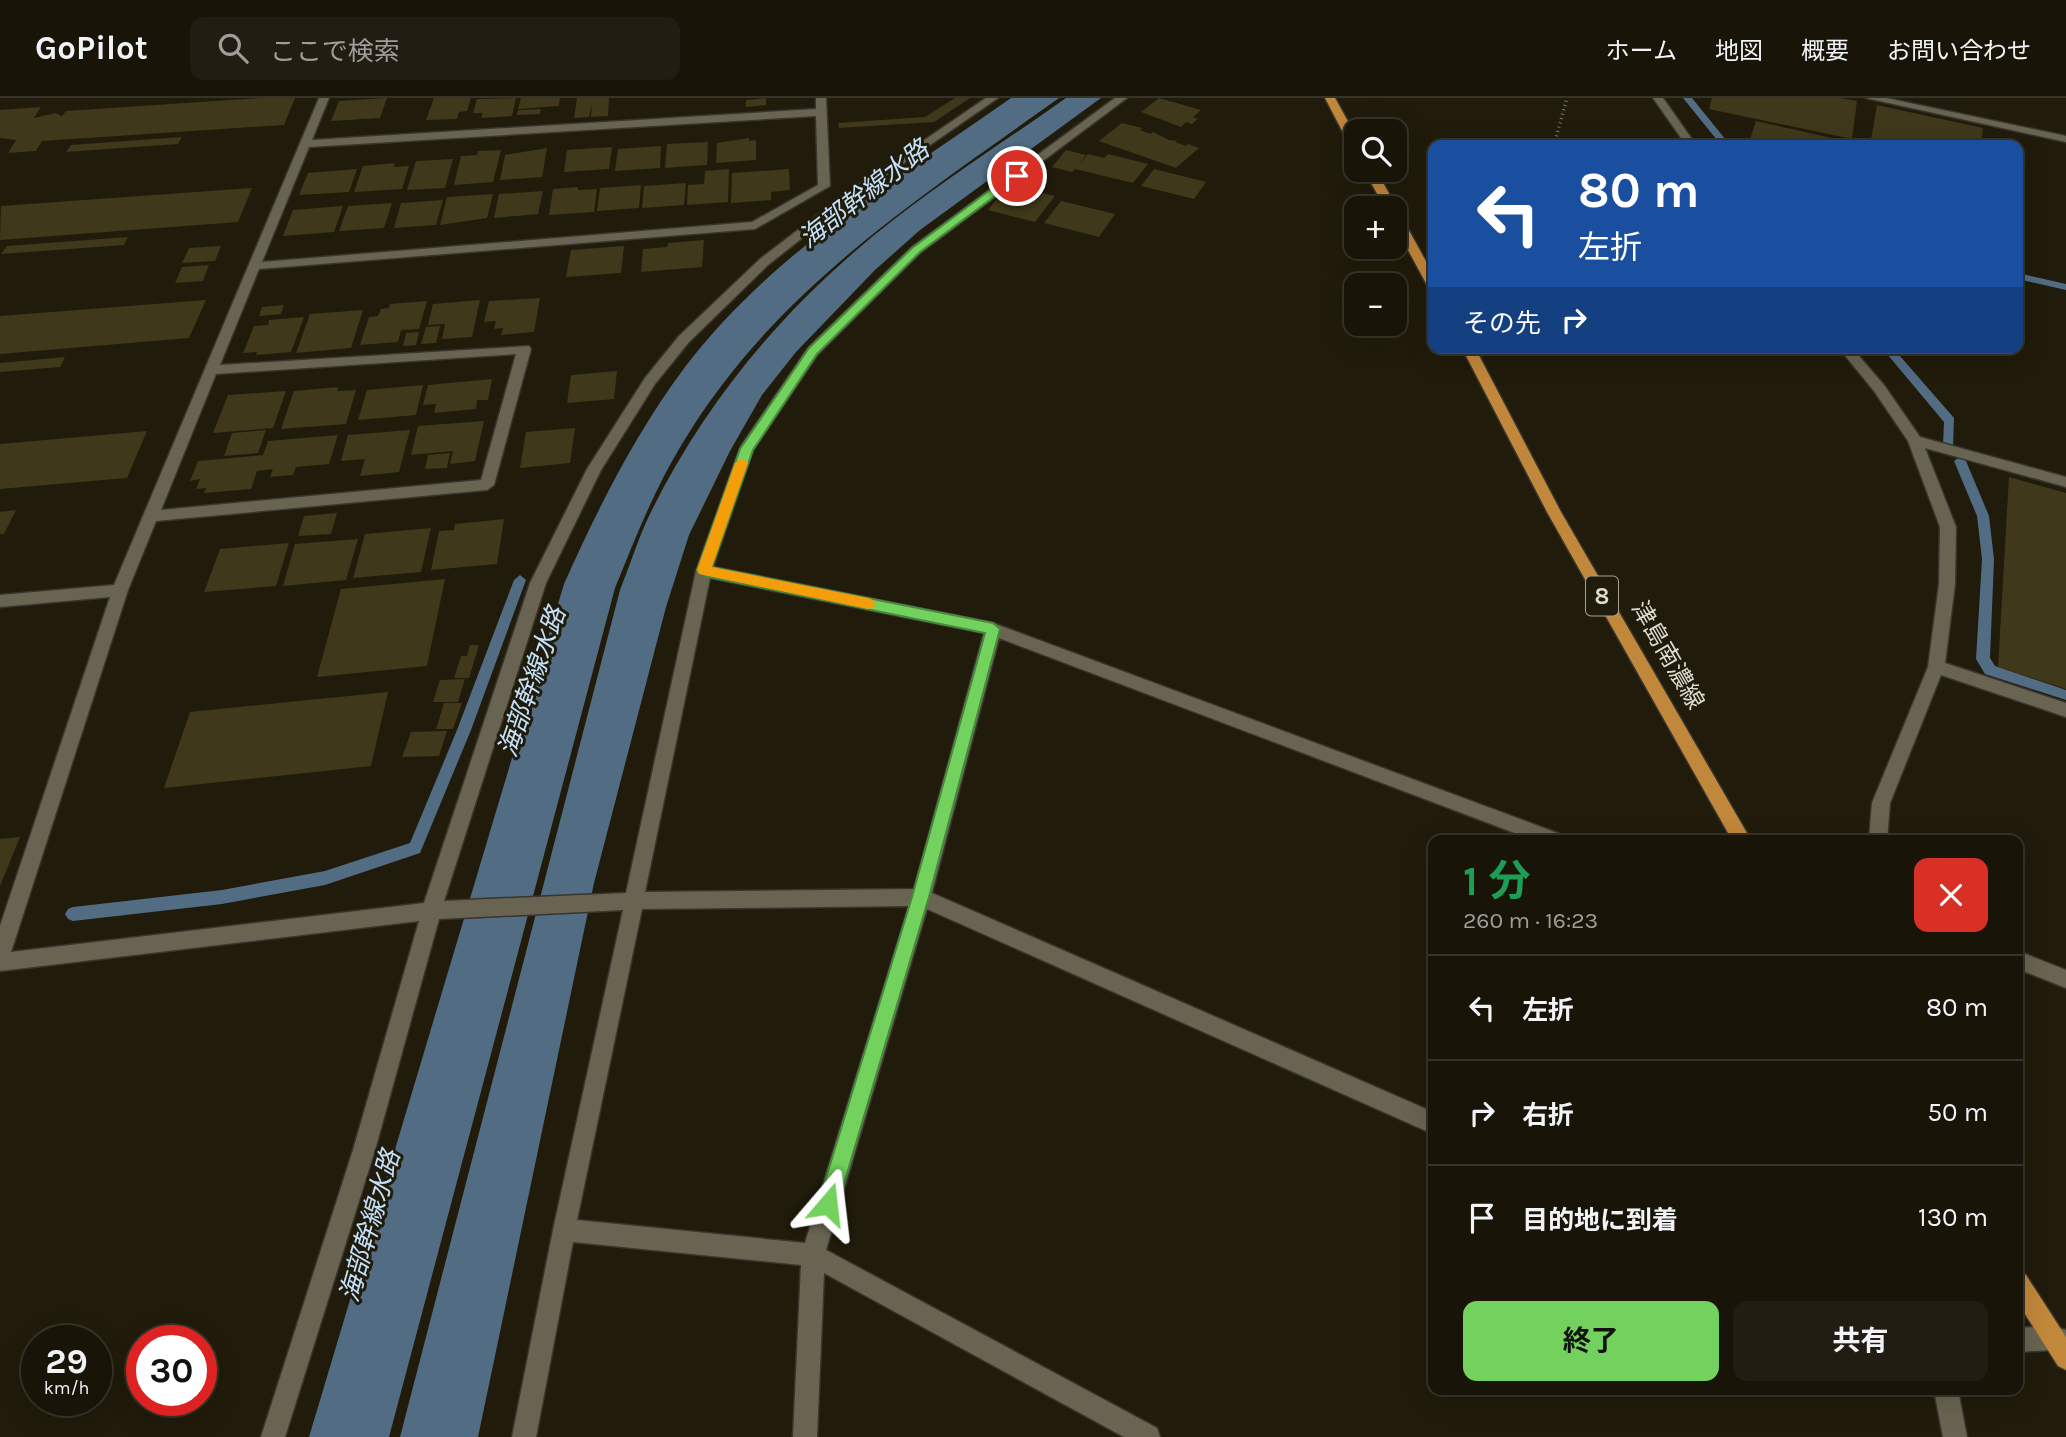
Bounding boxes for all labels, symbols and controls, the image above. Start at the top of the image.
search box [190,17,680,80]
text: GoPilot [35,29,148,67]
icon: search [214,29,252,67]
text: ここで検索 [270,36,400,67]
text: ホーム [1606,37,1677,65]
text: 地図 [1715,37,1763,65]
text: 概要 [1801,37,1849,65]
text: お問い合わせ [1887,37,2031,65]
map controls [1344,119,1407,336]
button: search [1344,119,1407,182]
water label: 海部幹線水路 [793,133,937,254]
pin [987,146,1047,206]
icon: arrive [998,157,1036,195]
text: 80 m [1578,162,1700,219]
icon: left [1463,168,1554,259]
button: + [1344,196,1407,259]
text: 左折 [1578,229,1642,266]
button: − [1344,273,1407,336]
icon: right [1555,301,1593,339]
text: その先 [1463,308,1541,339]
road number: 8 [1586,576,1618,616]
street label: 津島南濃線 [1626,596,1710,714]
water label: 海部幹線水路 [492,601,573,761]
text: 1 分 [1463,856,1531,906]
button: close [1914,858,1988,932]
text: 260 m · 16:23 [1463,907,1598,934]
icon: left [1463,989,1501,1027]
text: 80 m [1926,992,1988,1023]
text: 左折 [1522,995,1574,1026]
icon: right [1463,1094,1501,1132]
text: 50 m [1927,1097,1988,1128]
text: 右折 [1522,1100,1574,1131]
water label: 海部幹線水路 [334,1145,407,1305]
position arrow [791,1167,865,1241]
icon: arrive [1463,1199,1501,1237]
text: 130 m [1918,1202,1988,1233]
text: 目的地に到着 [1522,1205,1678,1236]
button: 終了 [1463,1301,1719,1381]
button: 共有 [1733,1301,1988,1381]
speed limit sign: 30 [126,1325,217,1416]
text: 29 [45,1341,88,1382]
text: km/h [44,1377,89,1399]

